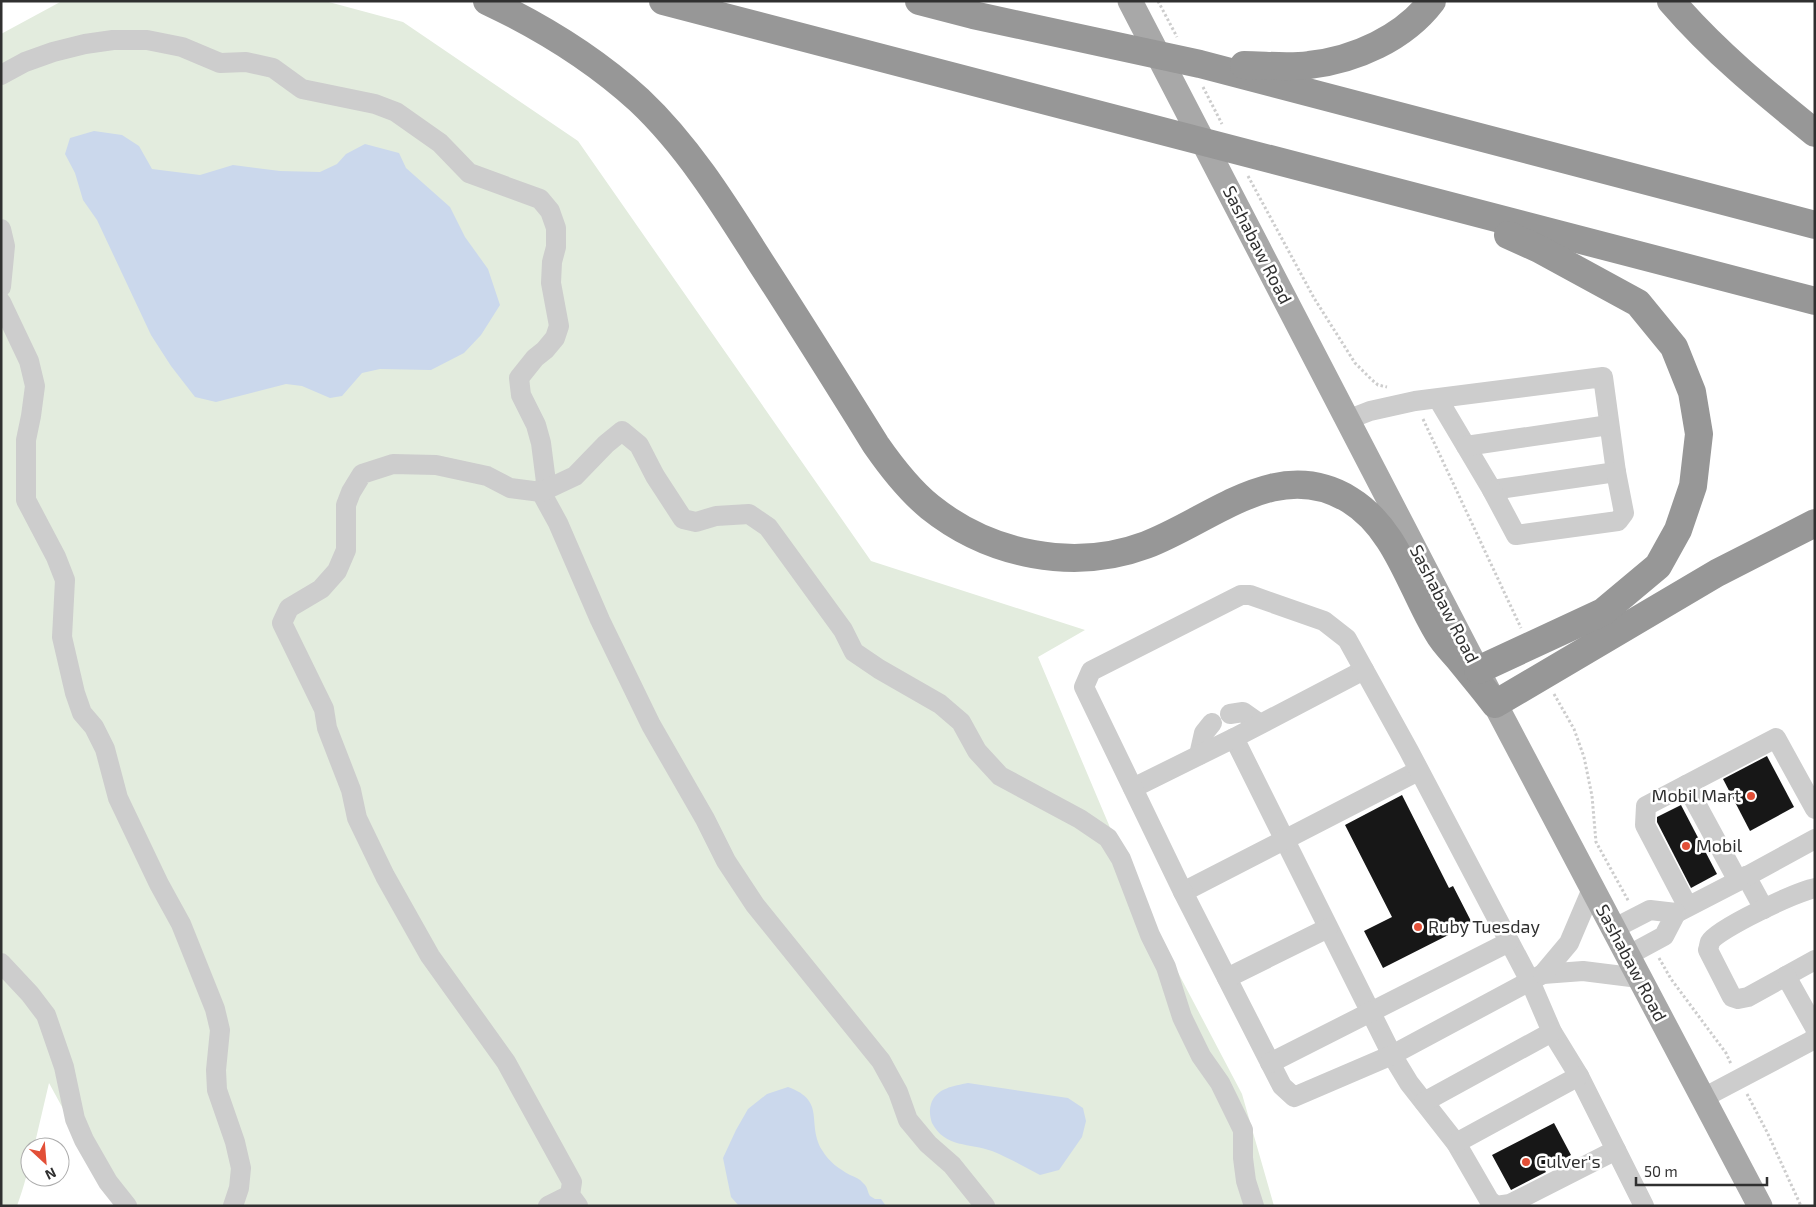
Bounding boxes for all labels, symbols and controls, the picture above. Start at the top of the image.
street label: Sashabaw Road [1219,182,1297,307]
street label: Sashabaw Road [1406,541,1484,666]
place label: Mobil Mart [1652,784,1741,806]
marker: Mobil Mart [1745,790,1757,802]
place label: Mobil [1696,834,1743,856]
marker: Mobil [1680,840,1692,852]
street label: Sashabaw Road [1592,900,1672,1025]
place label: Ruby Tuesday [1428,915,1540,937]
marker: Ruby Tuesday [1412,921,1424,933]
north arrow [20,1137,70,1187]
place label: Culver's [1536,1150,1601,1172]
scale bar [1636,1154,1767,1186]
marker: Culver's [1520,1156,1532,1168]
text: 50 m [1644,1162,1678,1180]
text: N [43,1164,59,1184]

